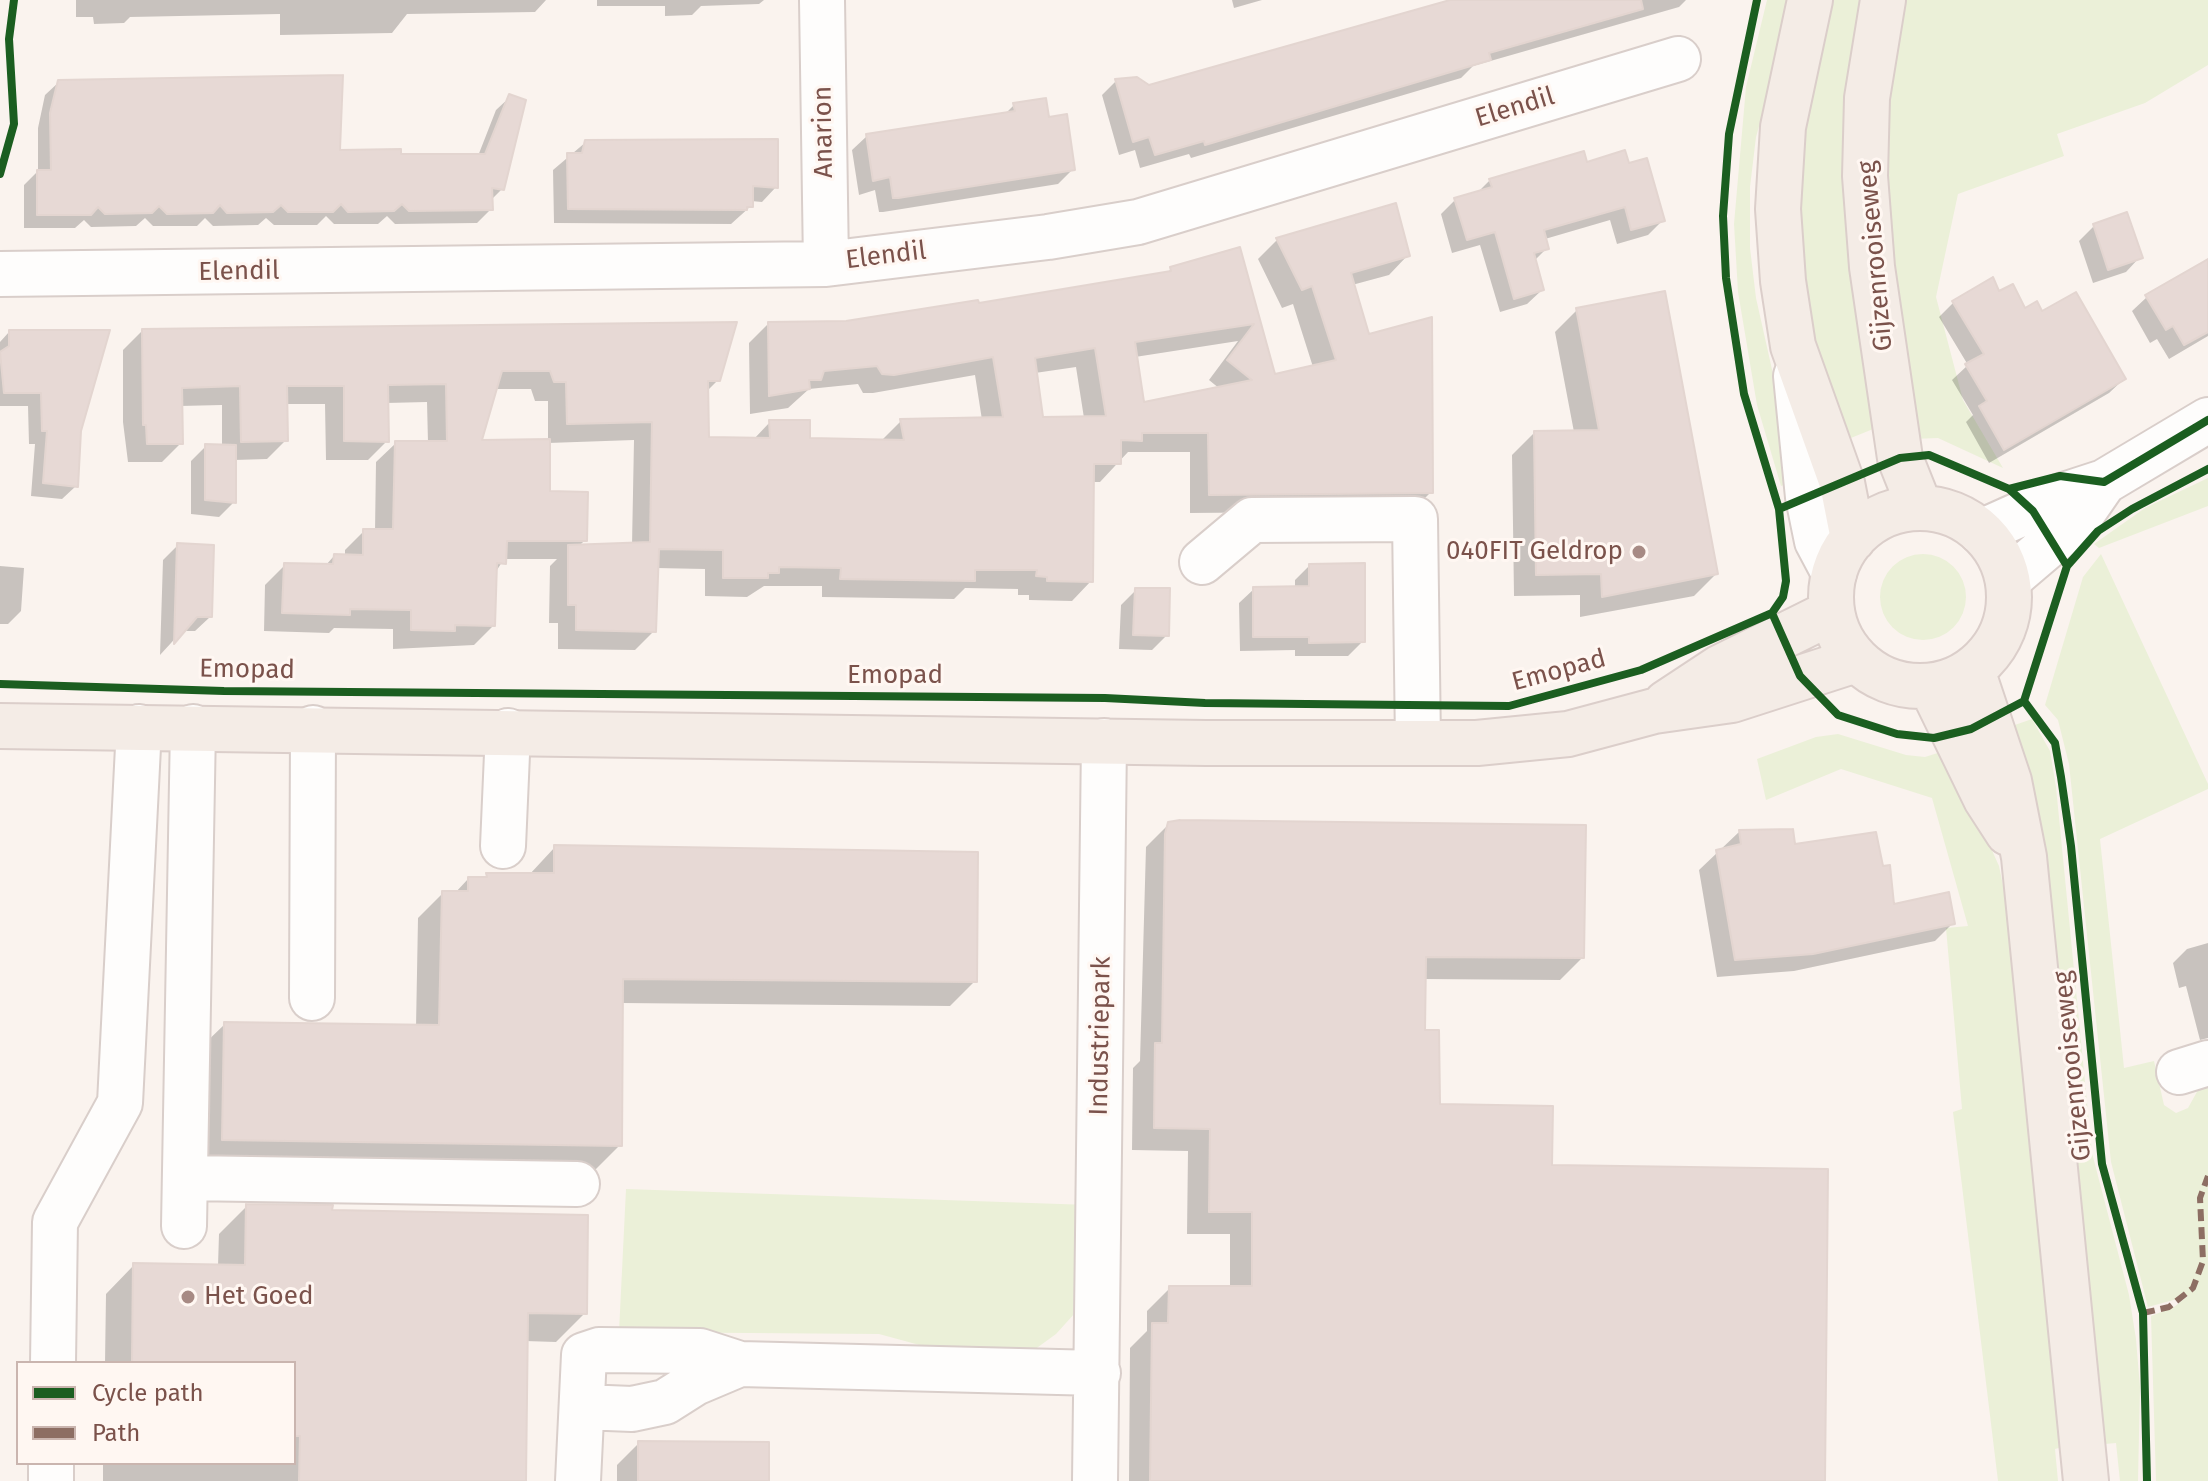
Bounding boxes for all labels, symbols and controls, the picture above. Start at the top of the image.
street label: Elendil [1472,81,1558,135]
street label: Anarion [808,86,840,178]
street label: Gijzenrooiseweg [1852,159,1900,353]
street label: Elendil [844,236,928,276]
street label: Elendil [198,256,280,288]
place label: 040FIT Geldrop [1446,536,1623,568]
marker: 040FIT Geldrop [1630,543,1648,561]
street label: Emopad [1509,644,1609,698]
street label: Emopad [199,654,295,686]
street label: Emopad [847,660,943,692]
street label: Industriepark [1084,956,1118,1116]
street label: Gijzenrooiseweg [2047,969,2099,1163]
place label: Het Goed [204,1281,313,1313]
marker: Het Goed [179,1288,197,1306]
legend [16,1361,296,1465]
text: Cycle path [92,1379,204,1407]
text: Path [92,1419,140,1447]

